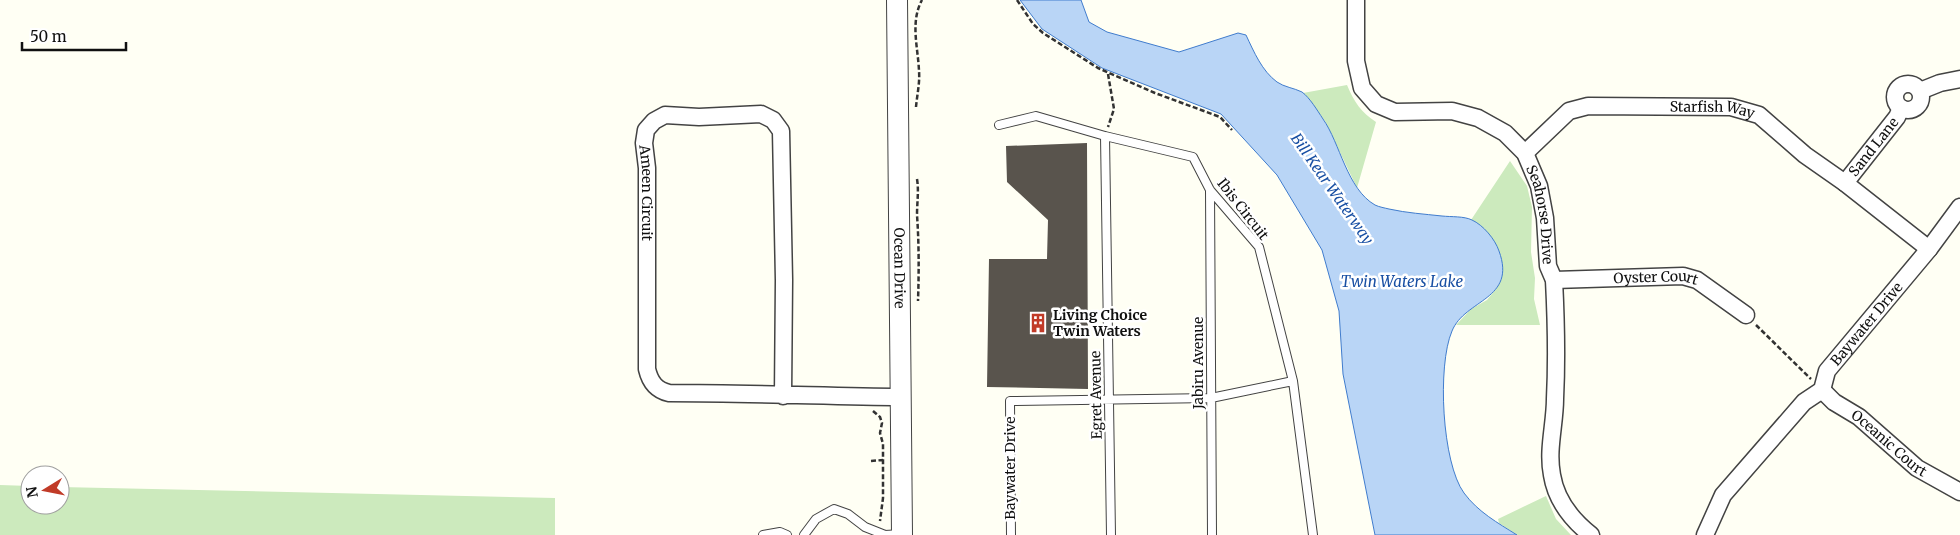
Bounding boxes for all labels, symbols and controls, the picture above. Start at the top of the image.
scale bar [22,20,126,52]
text: 50 m [30,27,67,46]
street label: Starfish Way [1670,97,1758,123]
street label: Sand Lane [1845,114,1902,180]
water label: Bill Kear Waterway [1287,130,1378,248]
street label: Ameen Circuit [635,143,656,242]
street label: Seahorse Drive [1522,162,1557,265]
street label: Ibis Circuit [1213,175,1273,244]
street label: Ocean Drive [890,227,909,309]
street label: Oyster Court [1613,267,1701,289]
water label: Twin Waters Lake [1341,272,1464,291]
street label: Baywater Drive [1826,278,1907,369]
place label: Living Choice Twin Waters [1053,306,1148,340]
building icon: Living Choice Twin Waters [1027,312,1049,334]
street label: Jabiru Avenue [1189,317,1207,410]
street label: Egret Avenue [1086,351,1106,439]
street label: Oceanic Court [1848,406,1930,481]
street label: Baywater Drive [1001,416,1019,520]
north arrow [20,465,70,515]
text: N [22,485,42,499]

